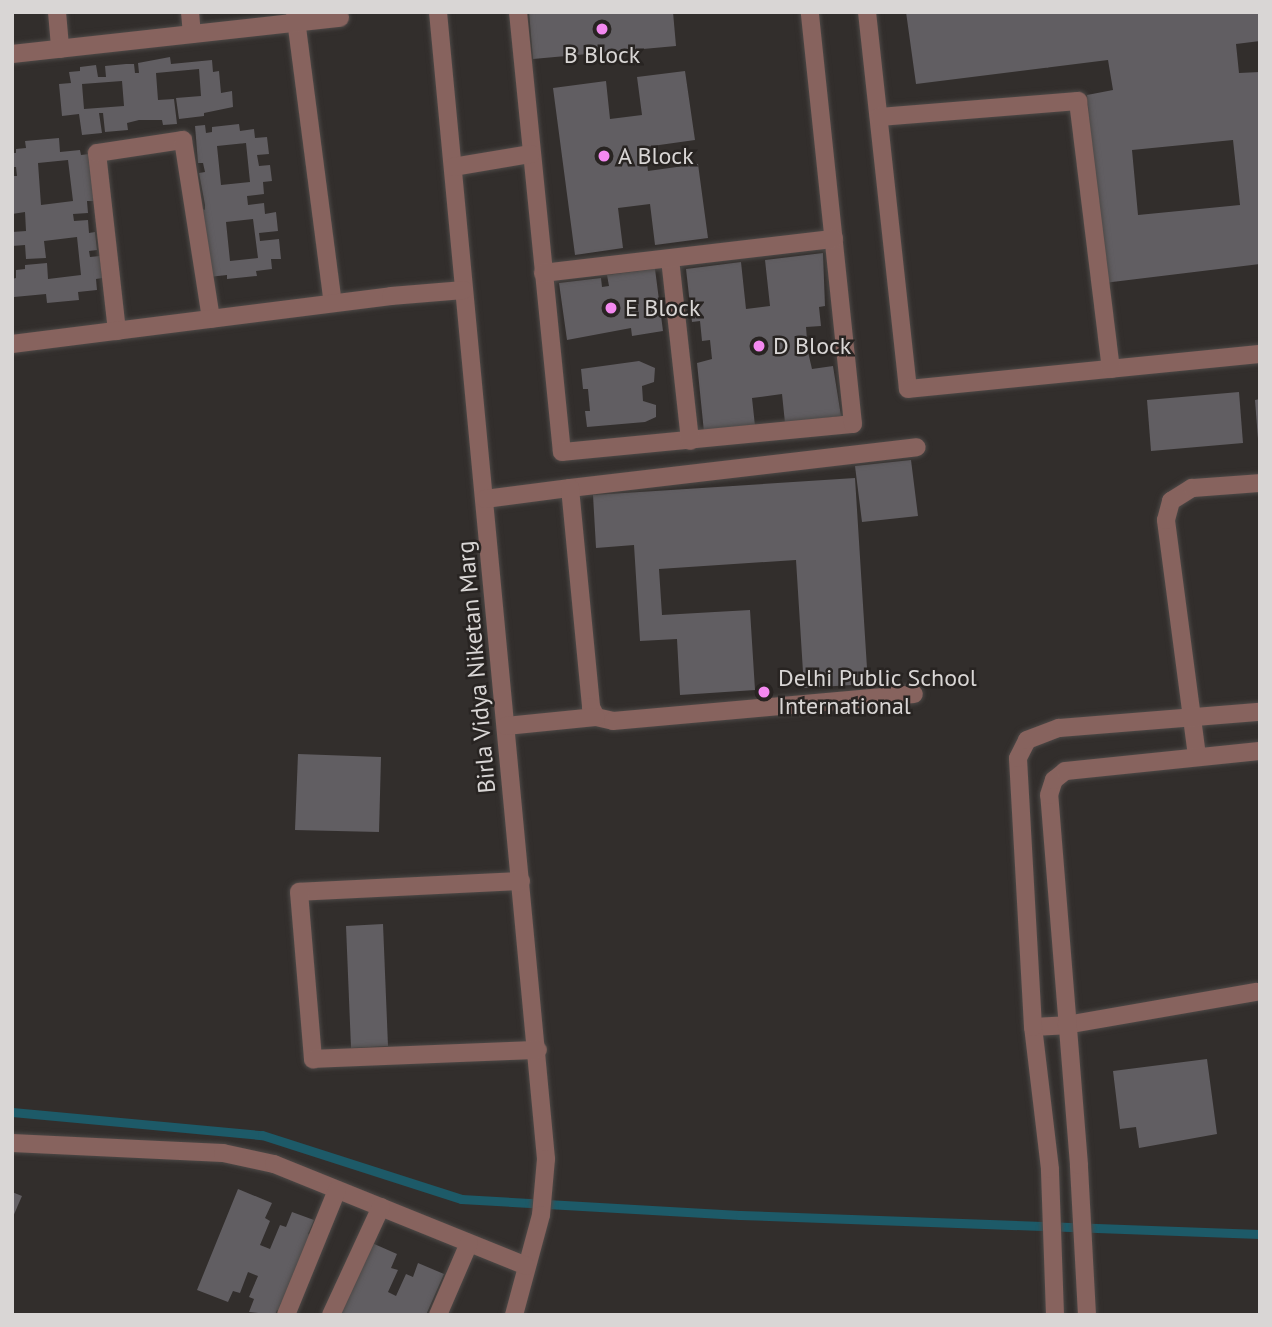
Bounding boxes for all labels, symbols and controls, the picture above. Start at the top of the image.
marker: B Block [594,21,610,37]
place label: B Block [564,41,640,69]
place label: A Block [618,142,695,170]
marker: A Block [596,148,612,164]
place label: E Block [625,294,700,322]
marker: E Block [603,300,619,316]
place label: D Block [773,332,851,360]
marker: D Block [751,338,767,354]
street label: Birla Vidya Niketan Marg [451,539,501,795]
place label: Delhi Public School International [778,664,977,720]
marker: Delhi Public School International [756,684,772,700]

